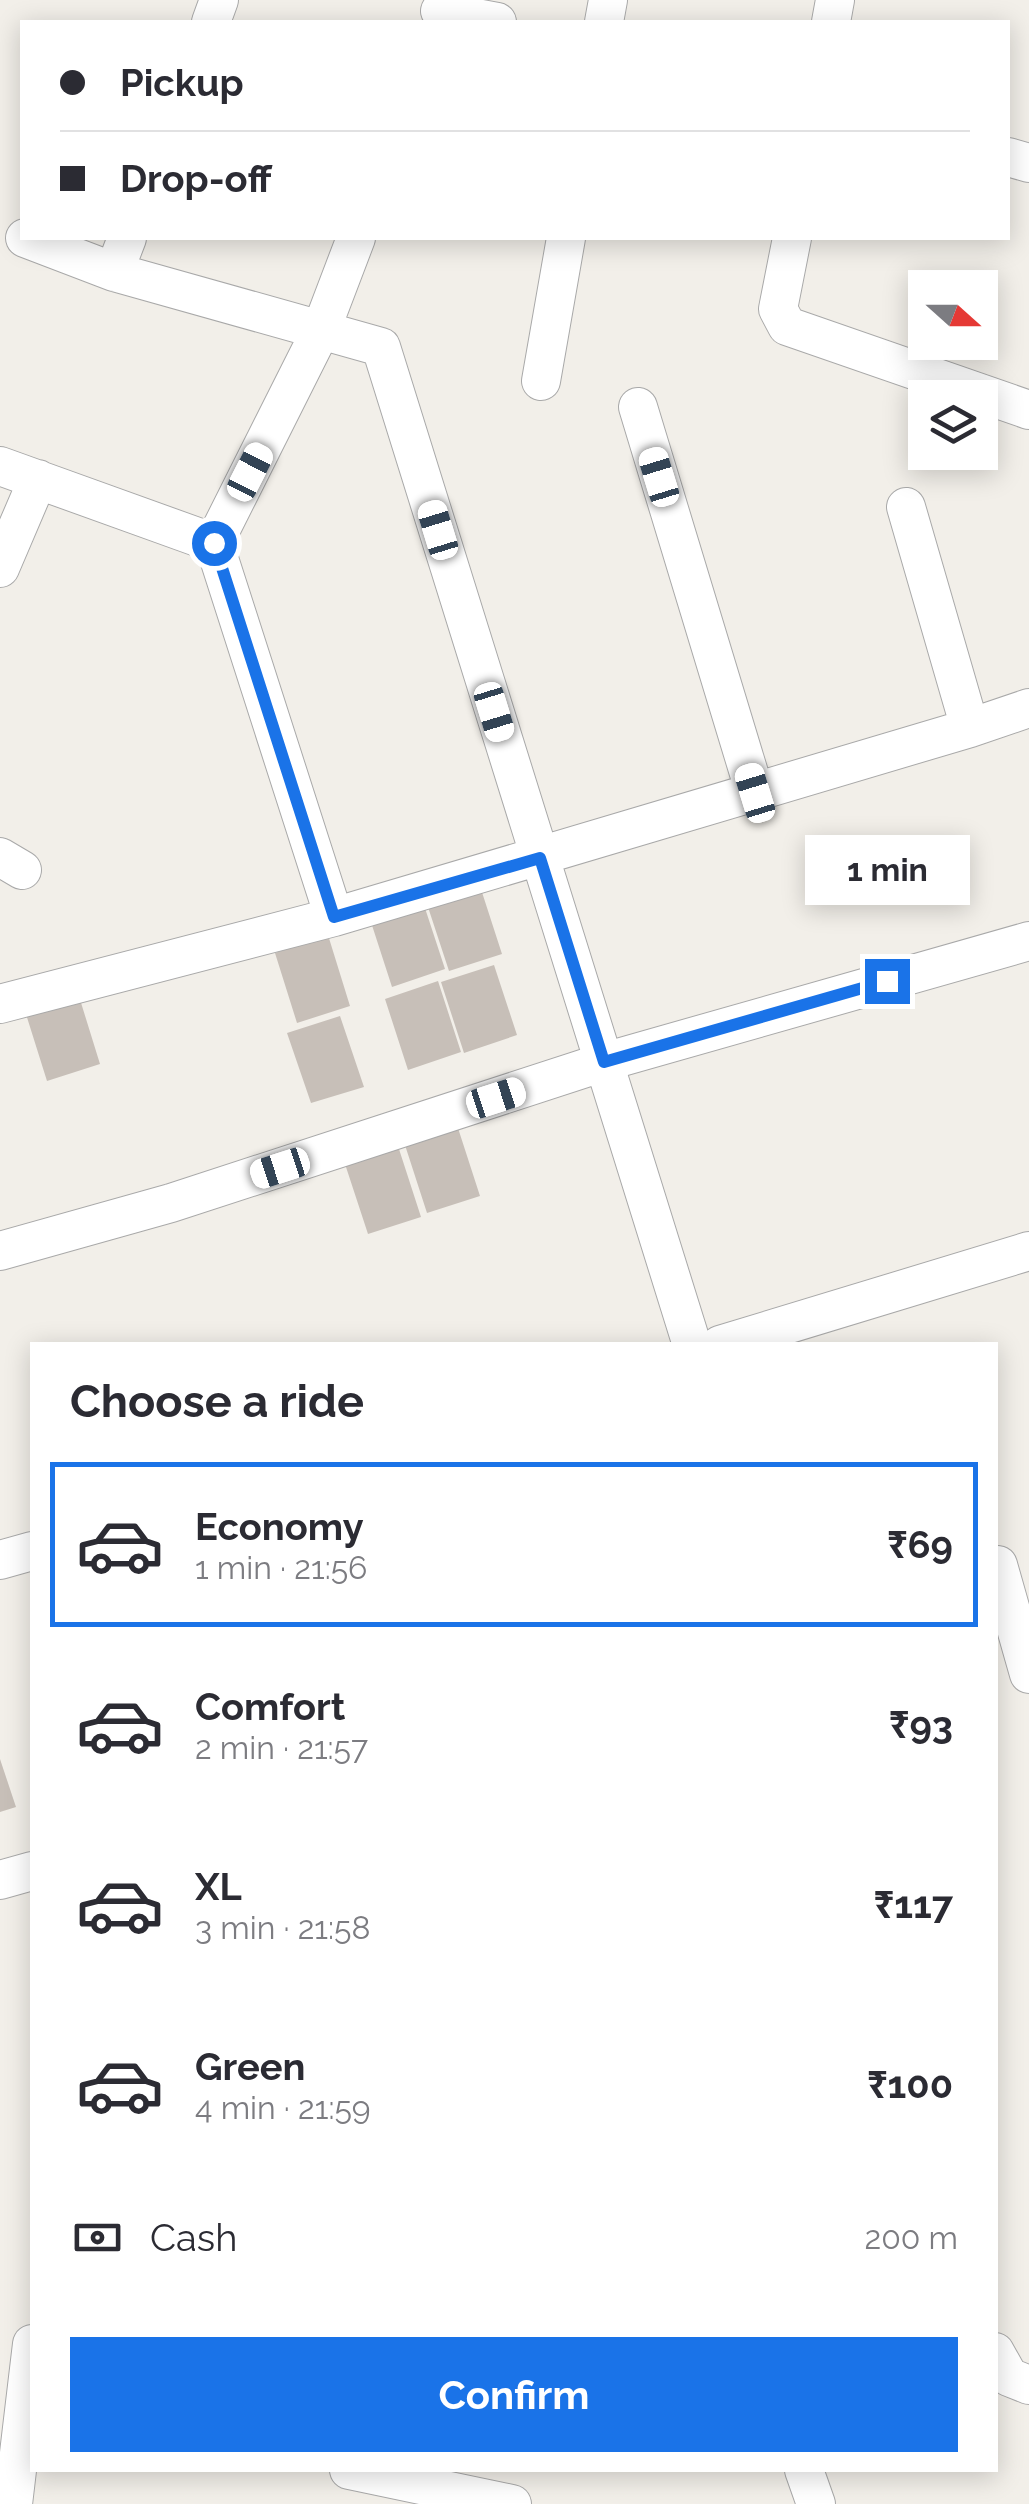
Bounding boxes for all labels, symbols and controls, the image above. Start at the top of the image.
text: Pickup [120,60,244,105]
text: Drop-off [120,156,272,201]
north arrow [908,270,998,360]
map controls [908,270,998,470]
button: layers [908,380,998,470]
car [223,438,277,506]
car [636,444,682,510]
car [415,497,461,563]
route start [192,521,237,566]
car [471,679,517,745]
car [732,760,778,826]
callout: 1 min [804,836,970,906]
text: 1 min [847,851,928,888]
route end [865,959,910,1004]
car [463,1074,529,1122]
car [247,1144,313,1192]
text: Choose a ride [70,1375,364,1428]
icon: car [75,1500,165,1590]
text: Economy [195,1504,364,1549]
text: ₹69 [887,1522,953,1567]
text: 1 min · 21:56 [195,1549,367,1586]
icon: car [75,1680,165,1770]
text: Comfort [195,1684,345,1729]
text: ₹93 [889,1702,953,1747]
text: 2 min · 21:57 [195,1729,368,1766]
icon: car [75,1860,165,1950]
text: XL [195,1864,242,1909]
text: ₹117 [874,1882,953,1927]
text: 3 min · 21:58 [195,1909,370,1946]
icon: car [75,2040,165,2130]
text: Green [195,2044,305,2089]
text: ₹100 [867,2062,953,2107]
text: 4 min · 21:59 [195,2089,371,2126]
icon: cash [70,2210,125,2265]
text: Cash [150,2215,237,2260]
text: 200 m [865,2219,958,2256]
button: Confirm [70,2337,958,2452]

